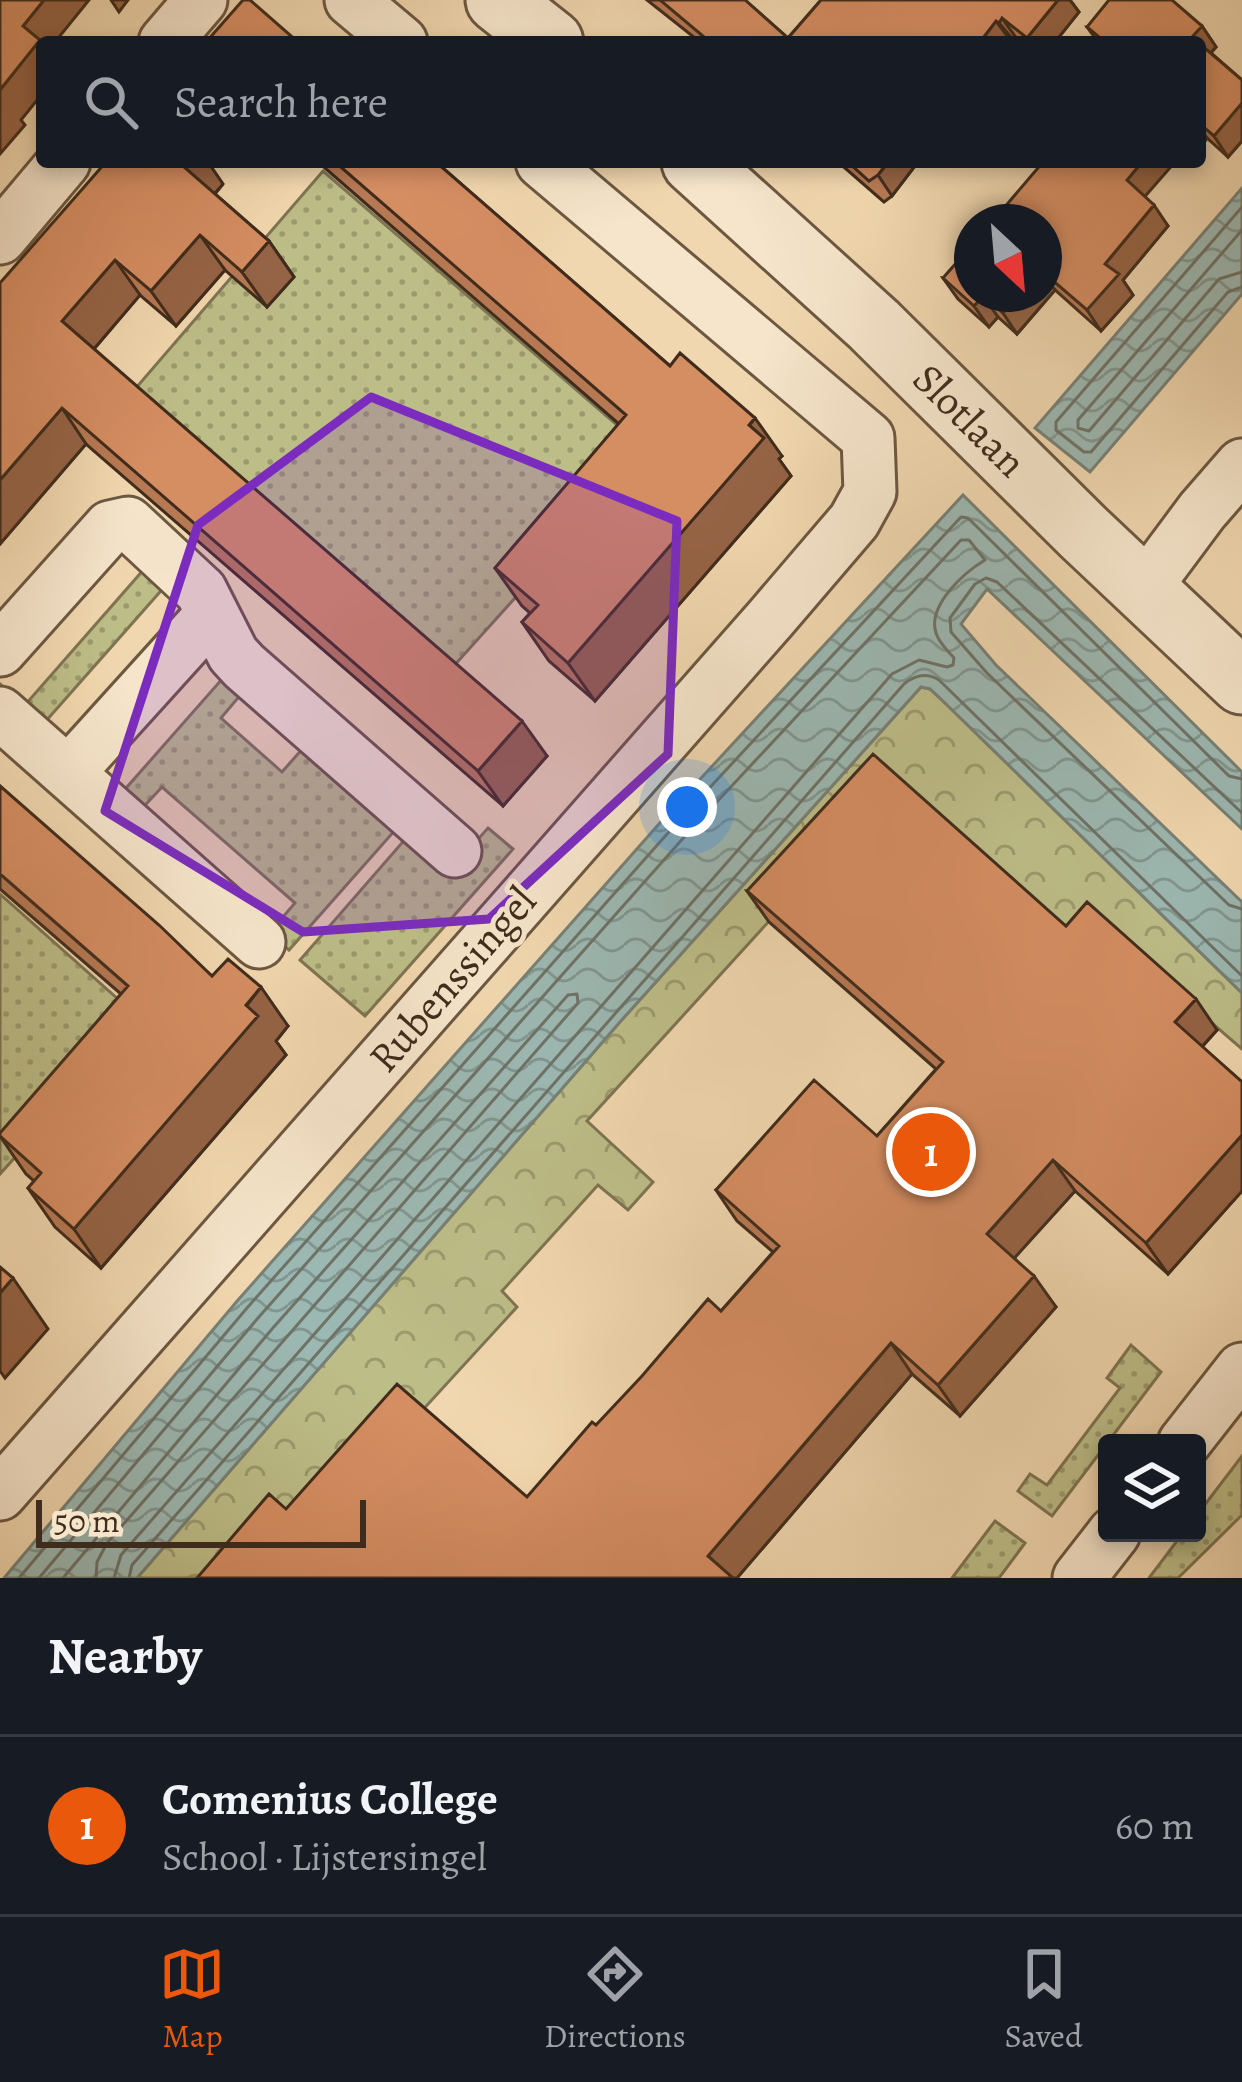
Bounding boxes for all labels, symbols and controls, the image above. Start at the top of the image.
search box [36,36,1206,168]
icon: search [78,69,144,135]
text: Search here [174,71,388,133]
north arrow [954,204,1062,312]
street label: Slotlaan [901,351,1039,489]
your location [657,777,717,837]
street label: Rubenssingel [355,874,549,1084]
pin: 1 [892,1107,970,1197]
map controls [1098,1434,1206,1542]
button: layers [1098,1434,1206,1542]
scale bar [36,1494,366,1547]
text: 50 m [54,1498,120,1543]
text: Nearby [48,1621,202,1691]
text: Comenius College [162,1768,498,1830]
text: 1 [80,1799,94,1852]
text: 60 m [1115,1799,1194,1852]
text: School · Lijstersingel [162,1830,487,1883]
tab: Map [159,1941,225,2058]
tab: Directions [544,1941,686,2058]
tab: Saved [1004,1941,1083,2058]

